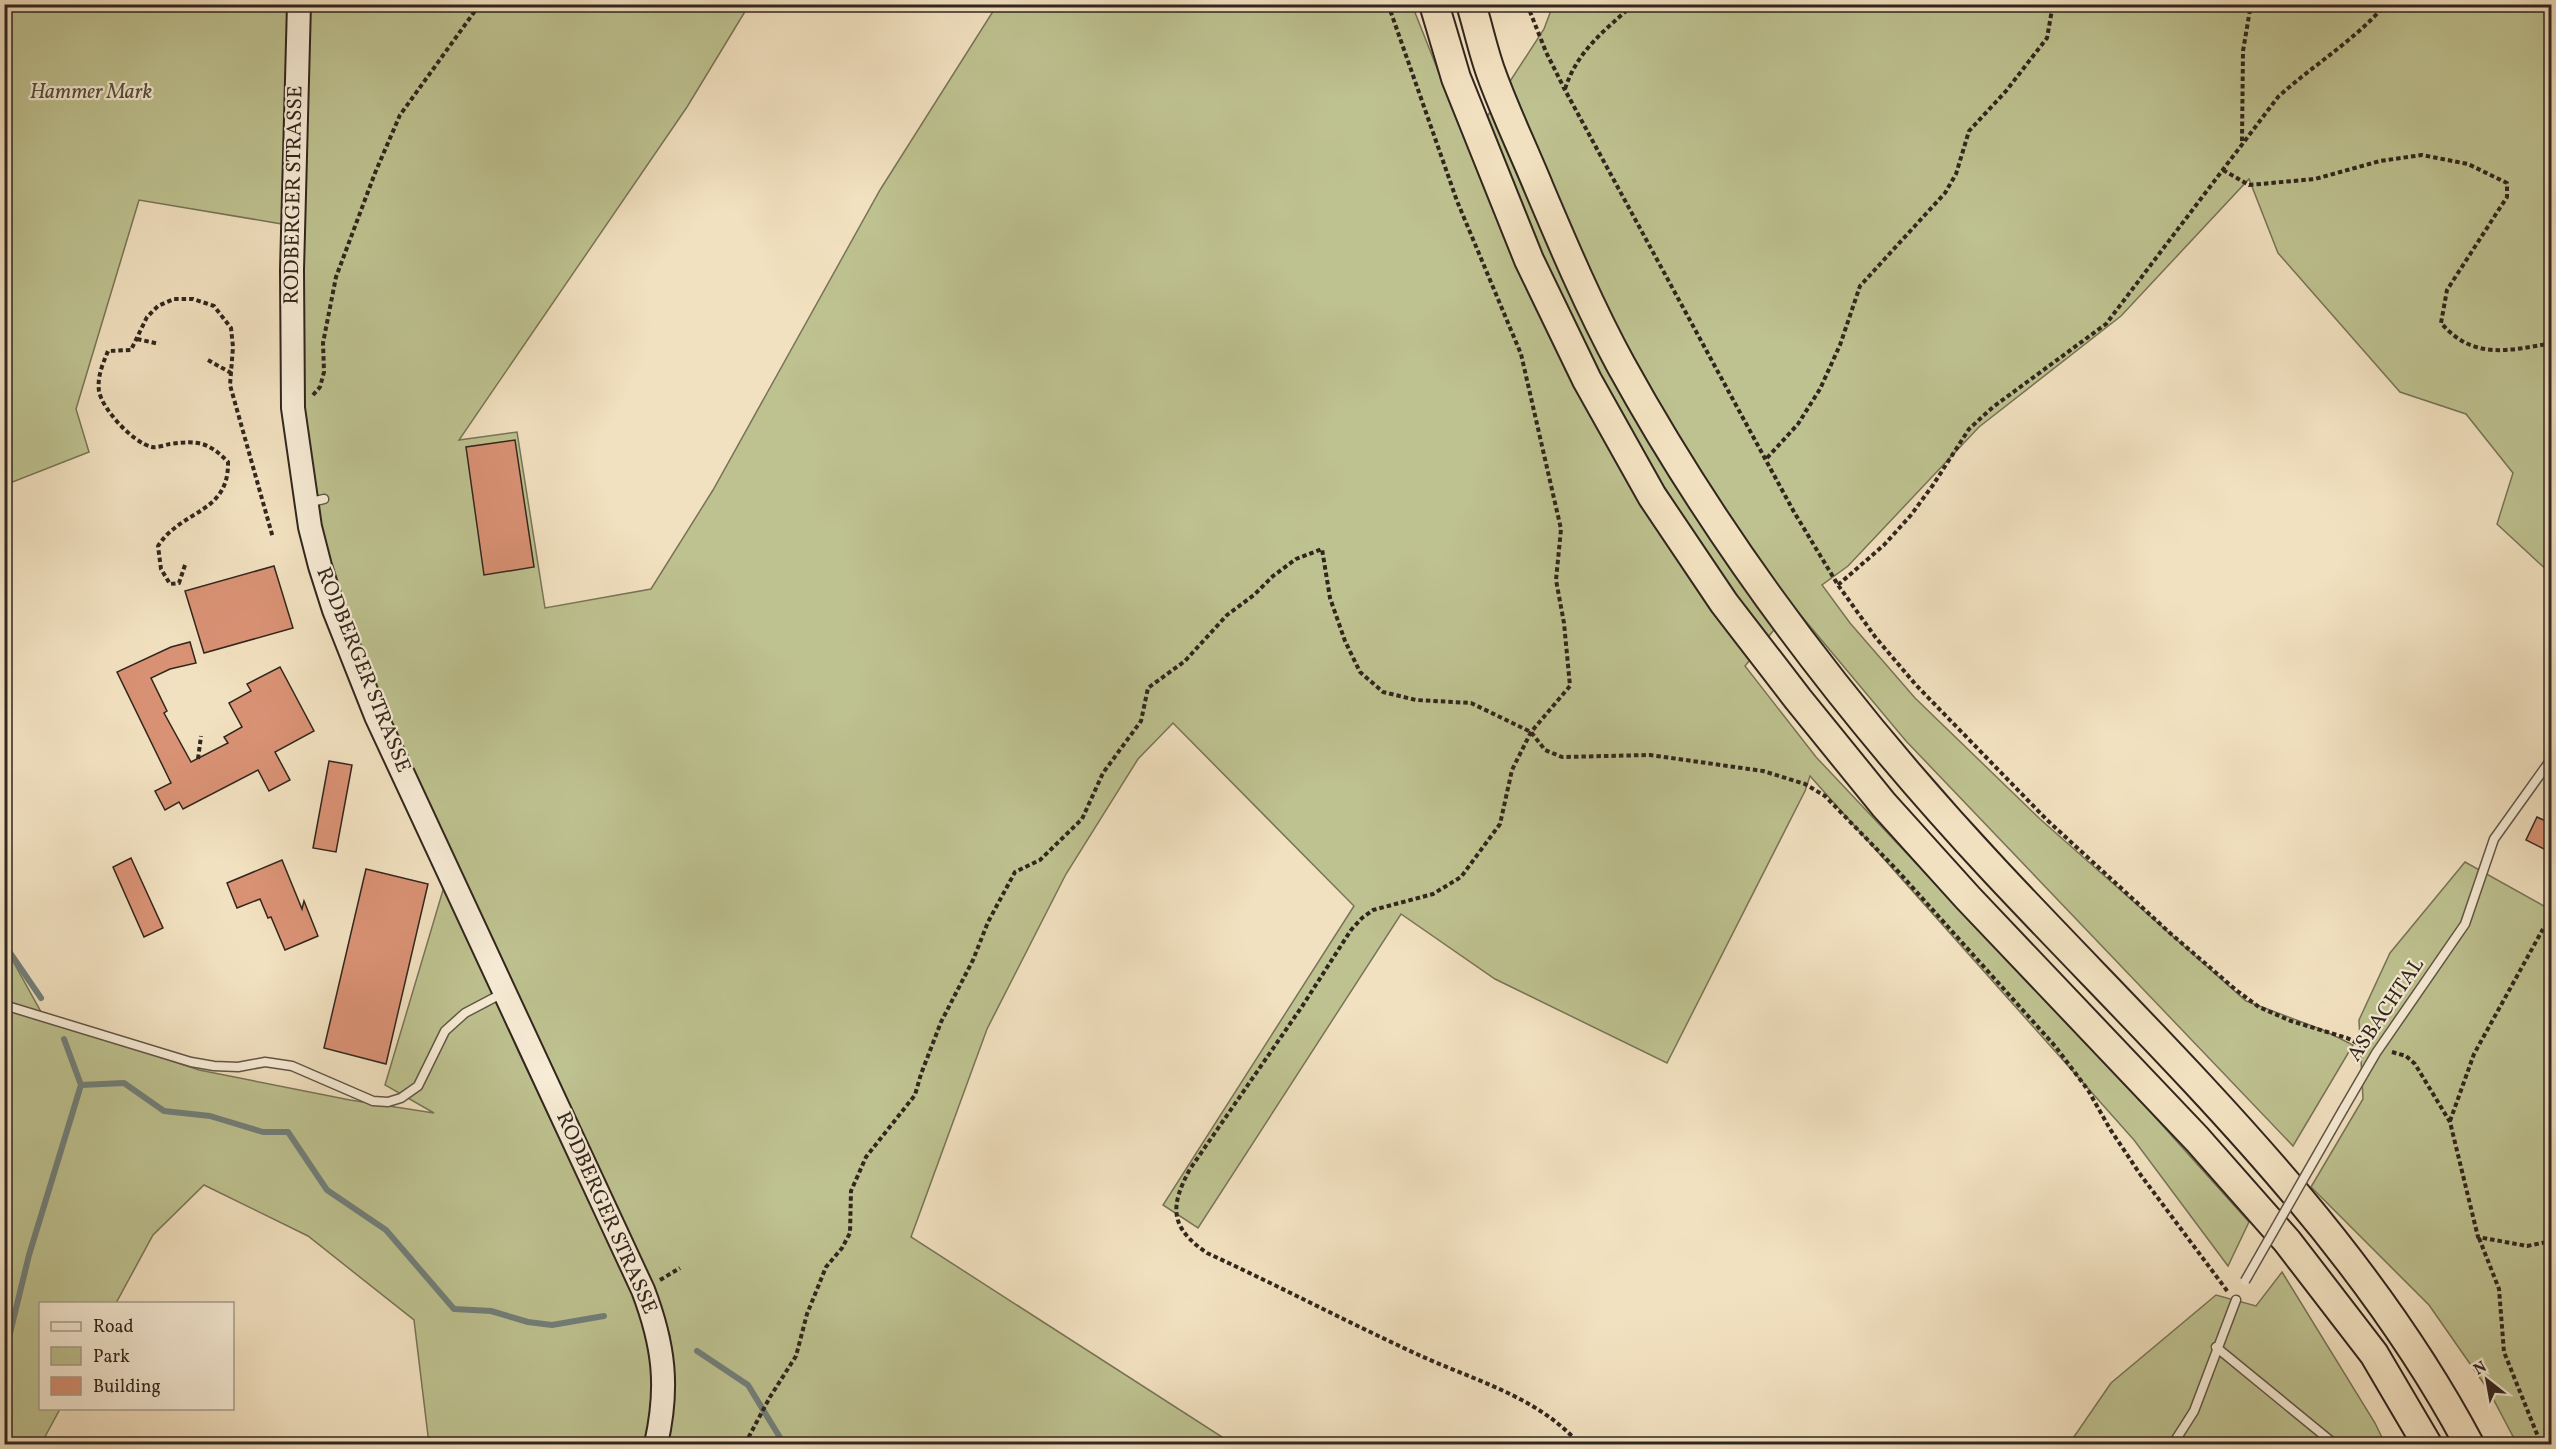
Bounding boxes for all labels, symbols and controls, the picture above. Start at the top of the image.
park label: Hammer Mark [30,78,153,107]
street label: RODBERGER STRASSE [278,85,310,305]
street label: RODBERGER STRASSE [309,563,417,777]
street label: ASBACHTAL [2341,952,2432,1068]
street label: RODBERGER STRASSE [548,1107,664,1319]
legend [39,1302,234,1410]
text: Road [93,1315,134,1340]
text: Park [93,1345,130,1370]
north arrow [2457,1350,2517,1410]
text: N [2470,1356,2491,1381]
text: Building [93,1375,161,1400]

